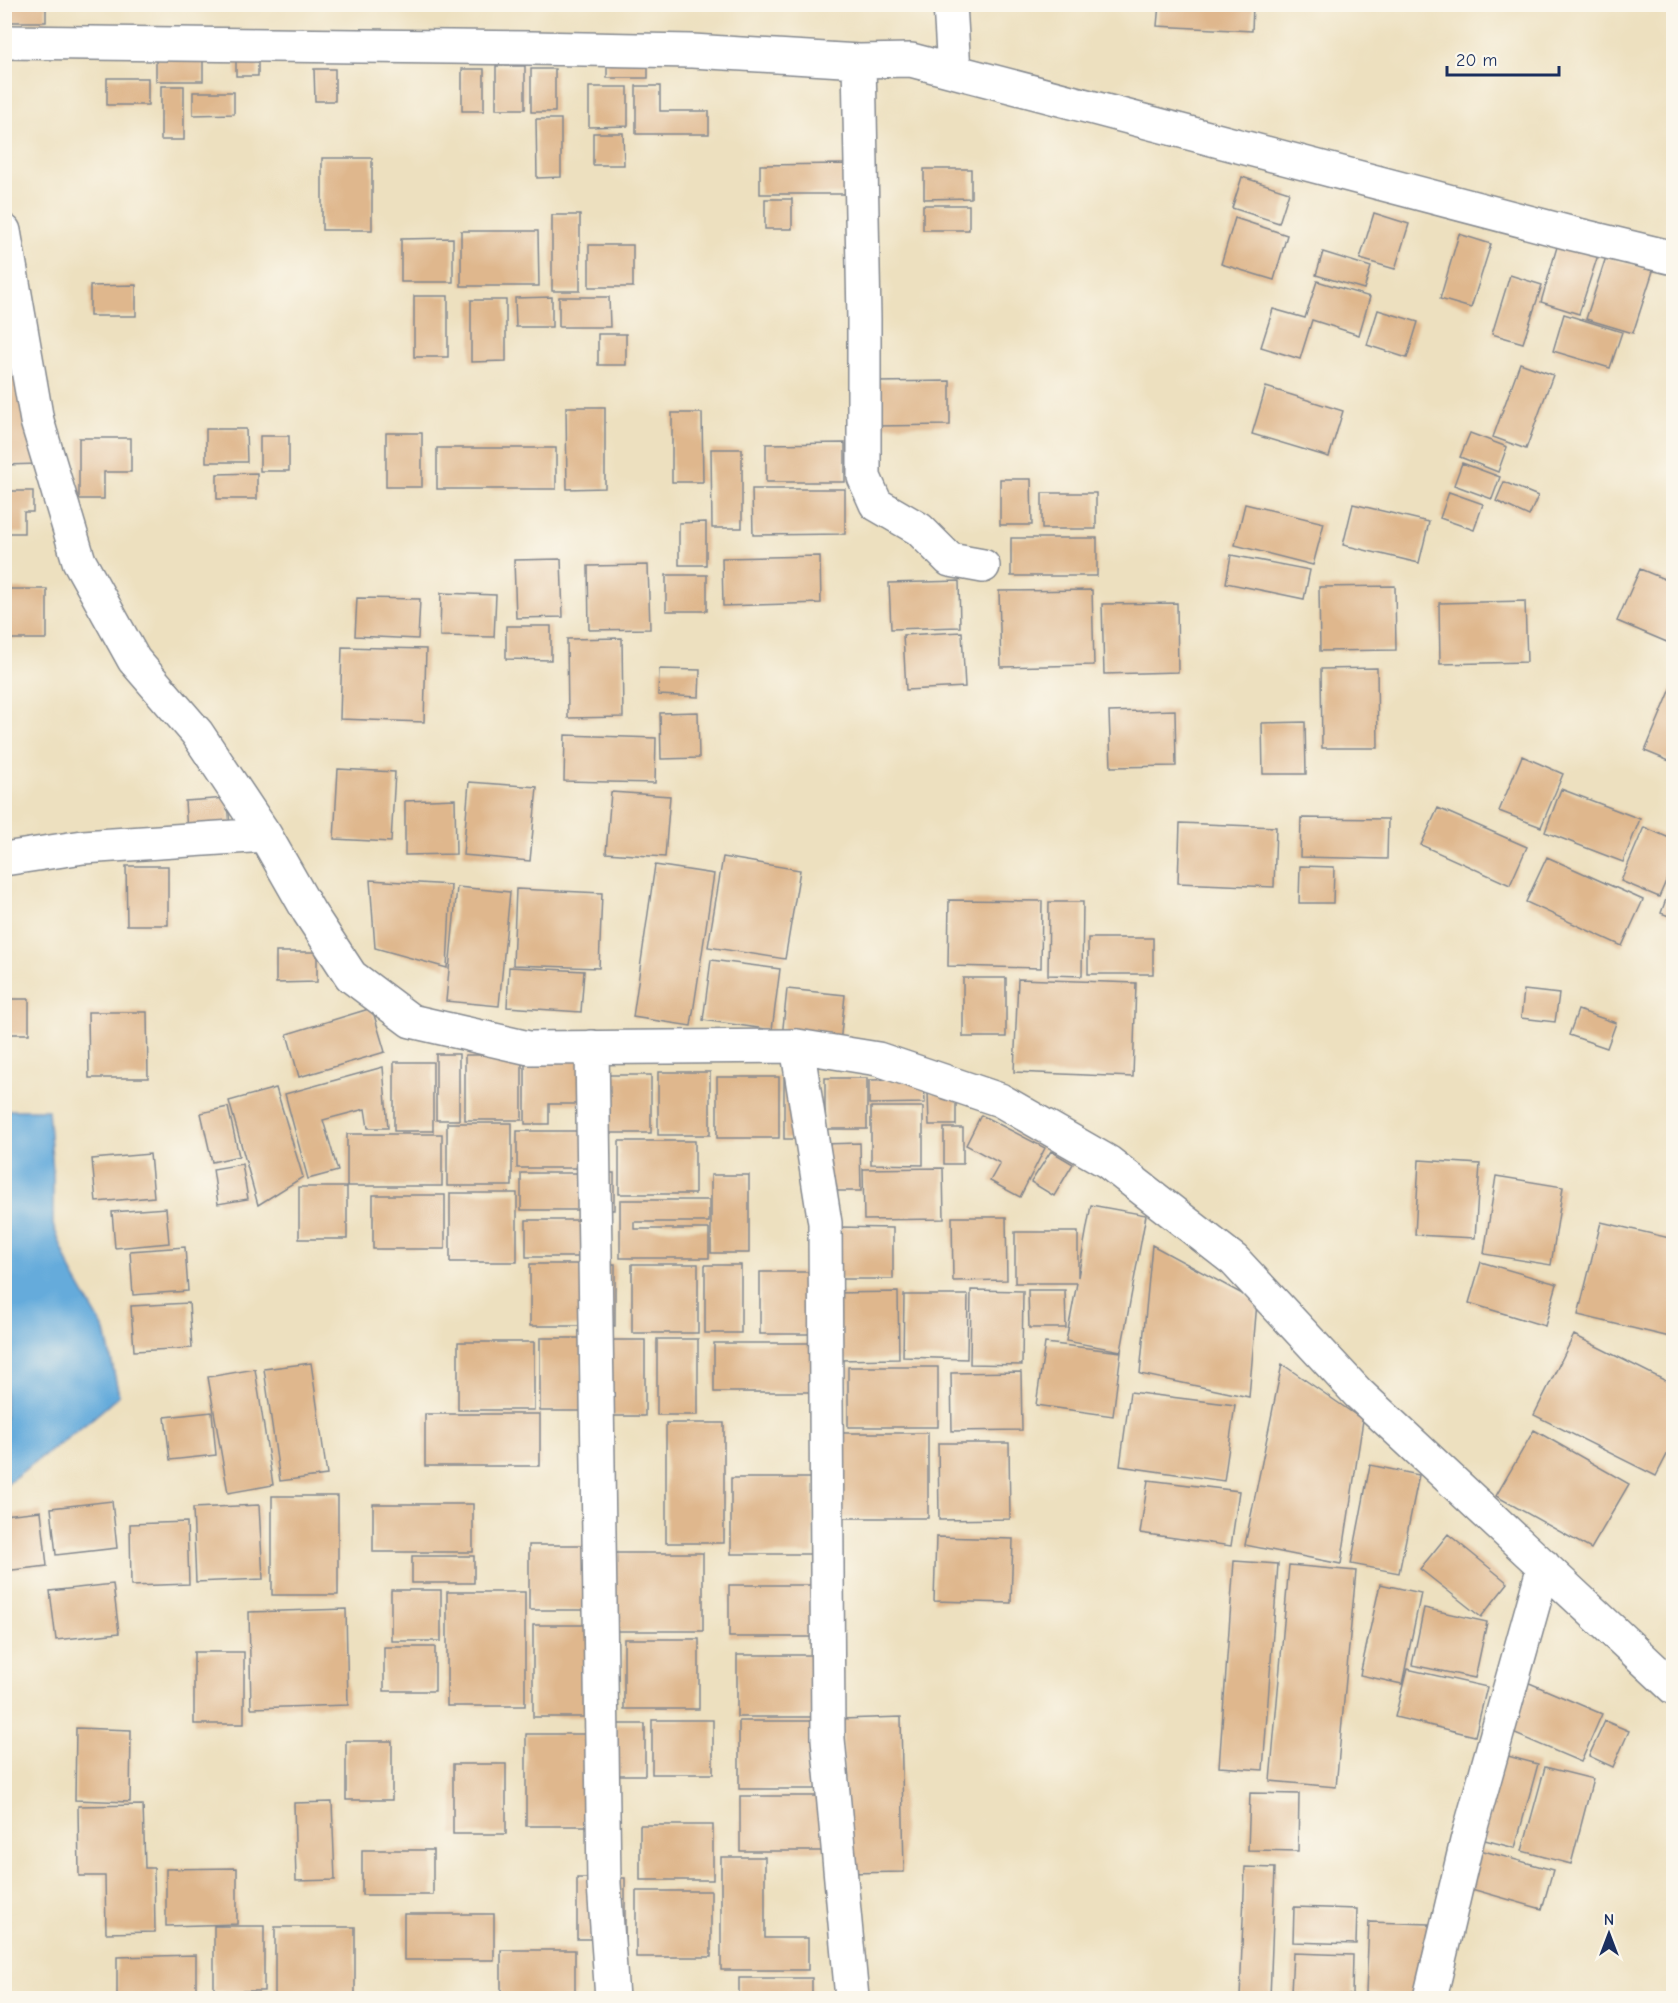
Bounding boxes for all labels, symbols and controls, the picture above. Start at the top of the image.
scale bar [1447,39,1560,77]
text: 20 m [1456,50,1497,71]
north arrow [1579,1904,1639,1964]
text: N [1604,1911,1614,1929]

